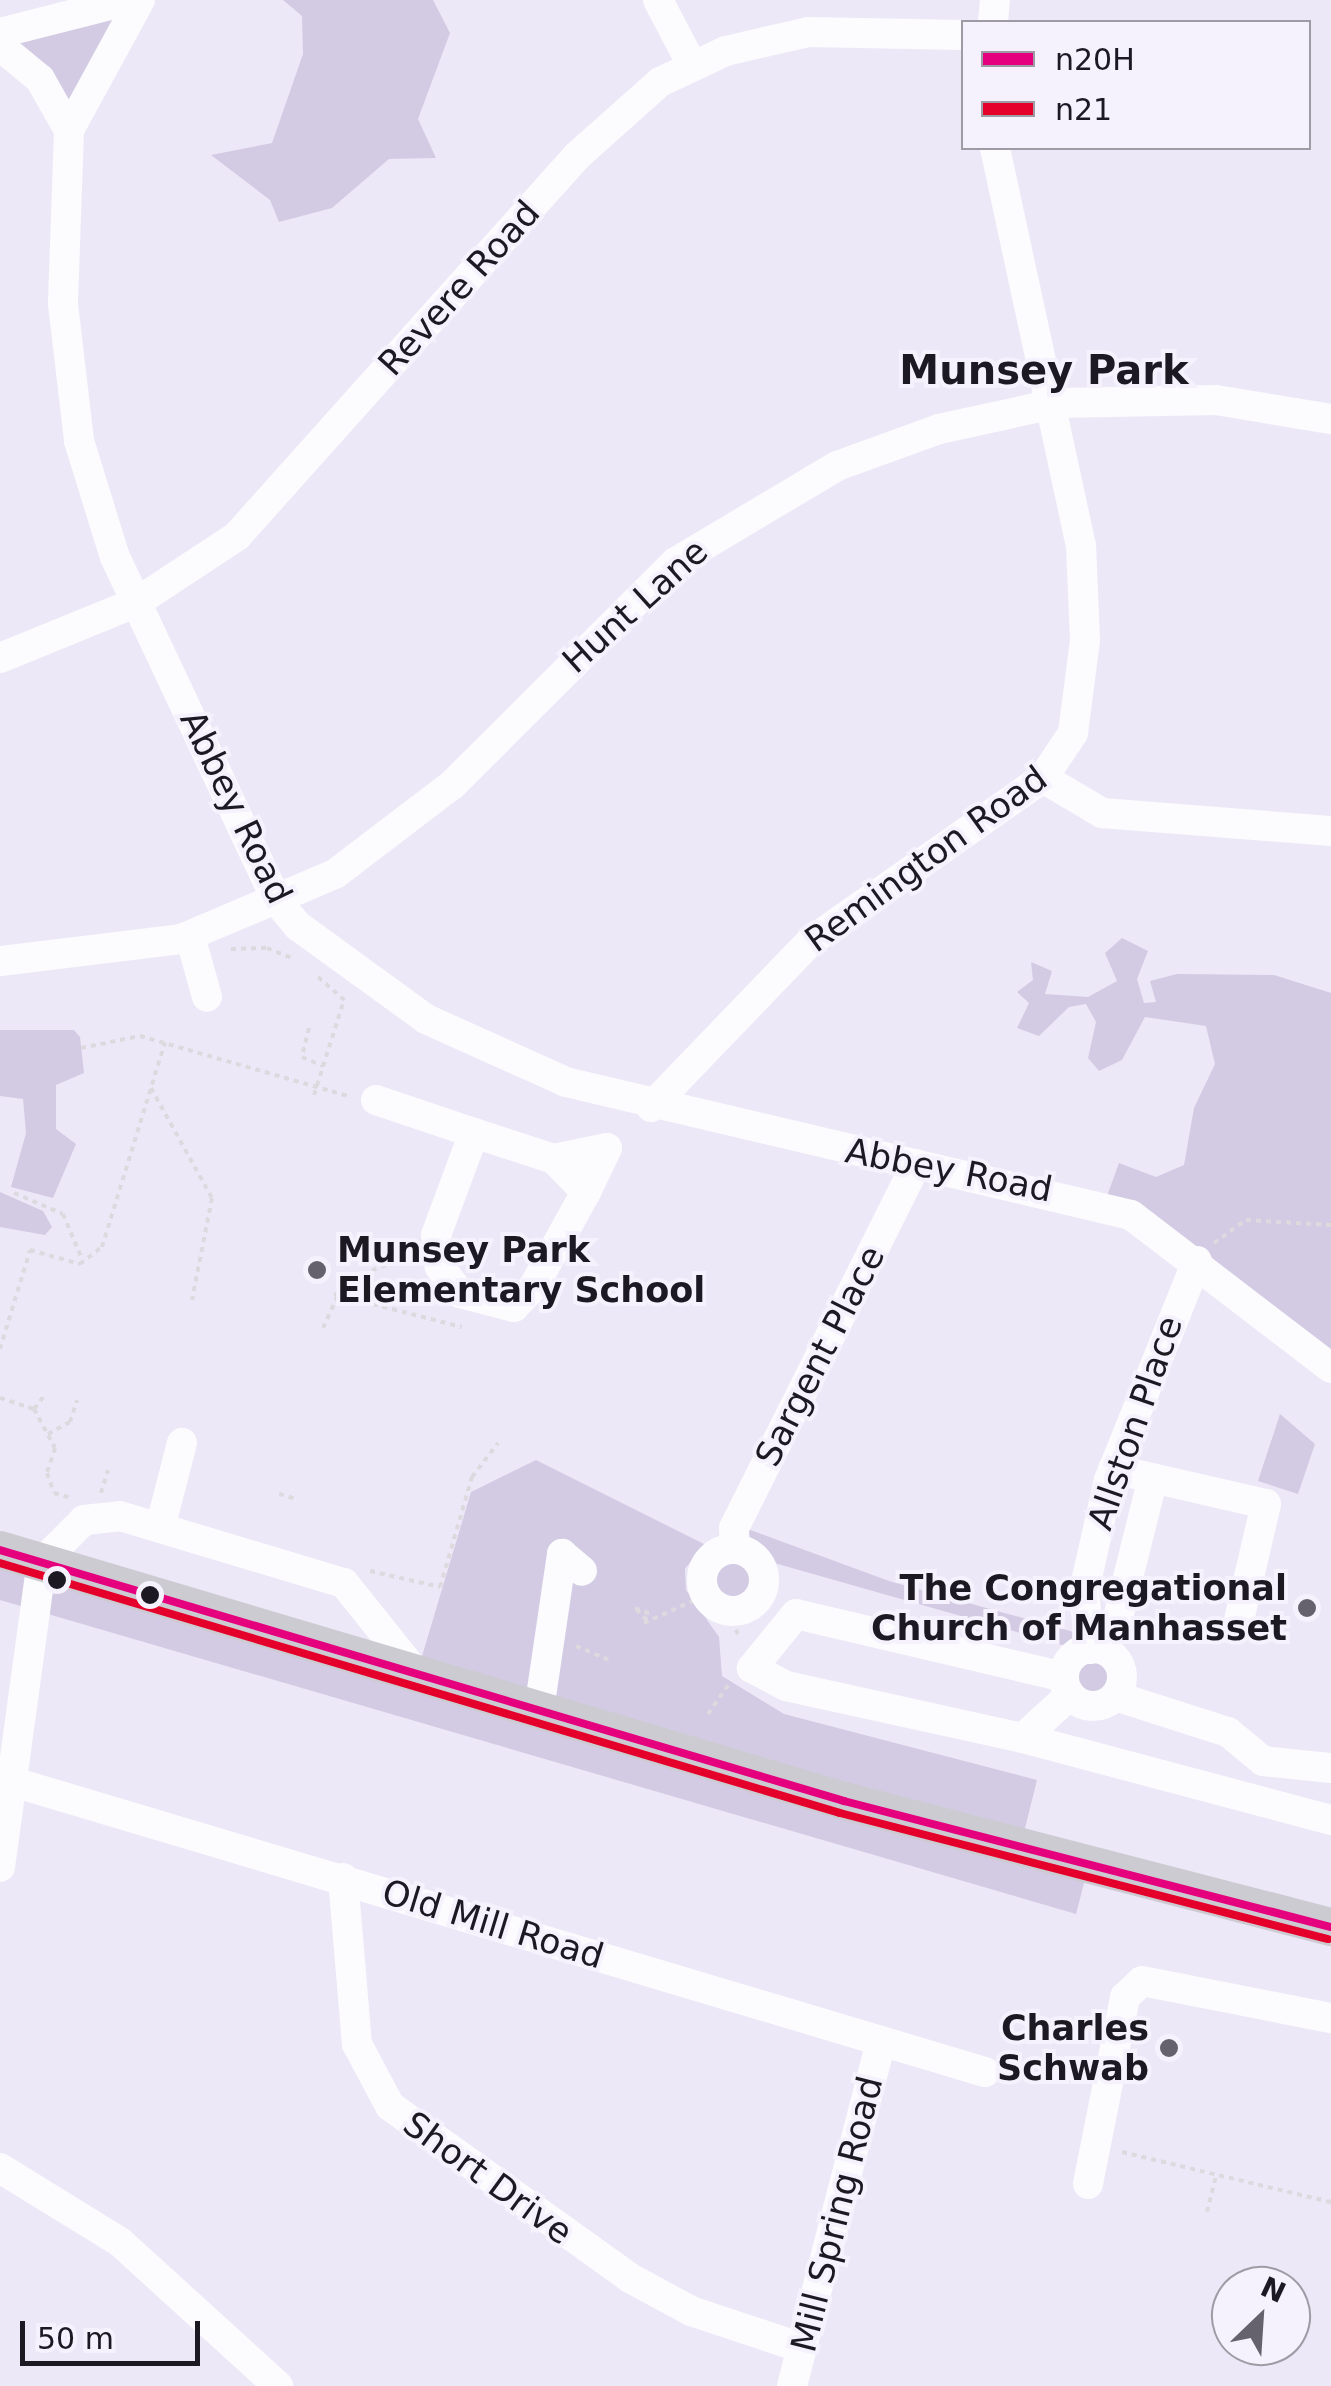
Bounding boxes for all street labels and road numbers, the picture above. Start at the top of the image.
street label: Revere Road [370,192,548,384]
street label: Hunt Lane [554,530,716,682]
street label: Abbey Road [171,704,301,910]
street label: Remington Road [797,757,1055,961]
street label: Abbey Road [842,1129,1056,1211]
street label: Sargent Place [747,1239,893,1473]
street label: Allston Place [1079,1311,1191,1535]
street label: Old Mill Road [377,1870,609,1978]
street label: Mill Spring Road [782,2072,892,2356]
street label: Short Drive [395,2103,581,2253]

